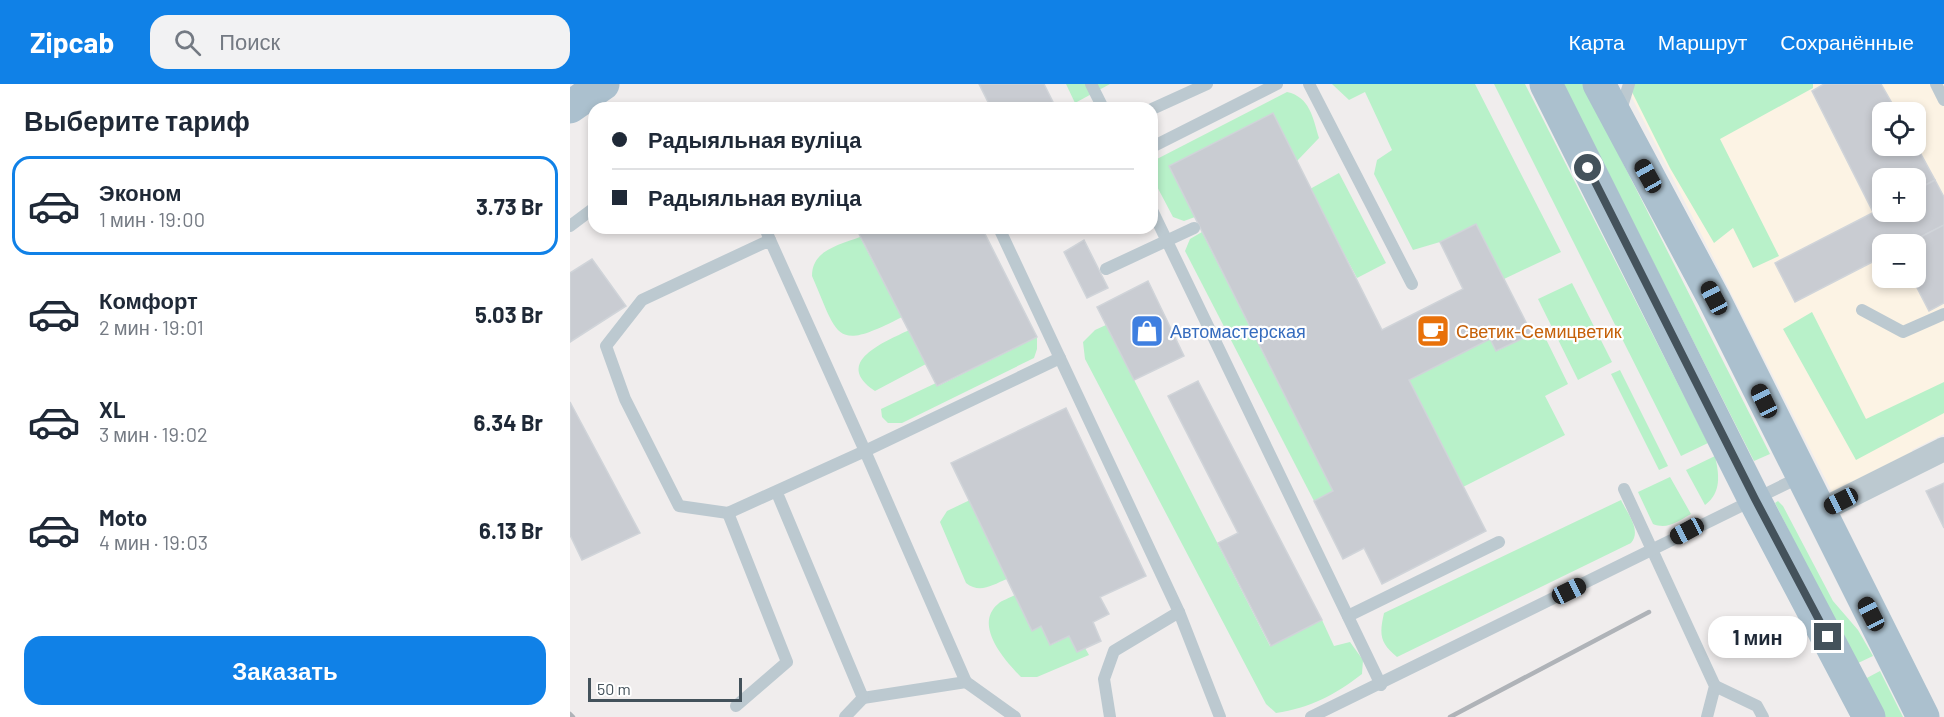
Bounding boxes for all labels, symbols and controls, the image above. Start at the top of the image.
search box [150,15,570,69]
text: Zipcab [30,25,114,59]
icon: search [171,26,204,59]
text: Поиск [219,28,280,54]
text: Карта [1569,29,1625,54]
text: Маршрут [1658,29,1747,54]
text: Сохранённые [1780,29,1914,54]
map controls [1872,102,1926,288]
button: locate [1872,102,1926,156]
text: Выберите тариф [24,104,250,136]
text: Радыяльная вуліца [648,126,862,152]
route start [1574,154,1601,181]
car [1631,156,1665,196]
button: + [1872,168,1926,222]
icon: car [27,179,81,233]
text: Эконом [99,179,182,205]
text: Радыяльная вуліца [648,184,862,210]
text: 3.73 Br [476,193,543,219]
text: 1 мин · 19:00 [99,207,205,231]
button: − [1872,234,1926,288]
car [1698,278,1730,318]
icon: car [27,287,81,341]
text: Комфорт [99,287,198,313]
text: 5.03 Br [475,301,543,327]
shop icon: Автомастерская [1129,313,1165,349]
cafe icon: Светик-Семицветик [1415,313,1451,349]
text: 2 мин · 19:01 [99,315,204,339]
place label: Автомастерская [1170,320,1306,342]
place label: Светик-Семицветик [1456,320,1622,342]
car [1748,381,1780,421]
icon: car [27,395,81,449]
text: XL [99,396,125,422]
text: 6.34 Br [474,409,543,435]
text: 3 мин · 19:02 [99,422,208,446]
car [1821,485,1861,517]
icon: car [27,503,81,557]
text: Moto [99,504,147,530]
car [1667,515,1707,547]
text: 6.13 Br [479,517,543,543]
text: 4 мин · 19:03 [99,530,208,554]
car [1549,575,1589,607]
car [1855,594,1887,634]
callout: 1 мин [1708,616,1807,658]
route end [1814,623,1841,650]
text: 1 мин [1732,625,1783,649]
button: Заказать [24,636,546,705]
scale bar [588,675,742,702]
text: 50 m [597,679,631,698]

